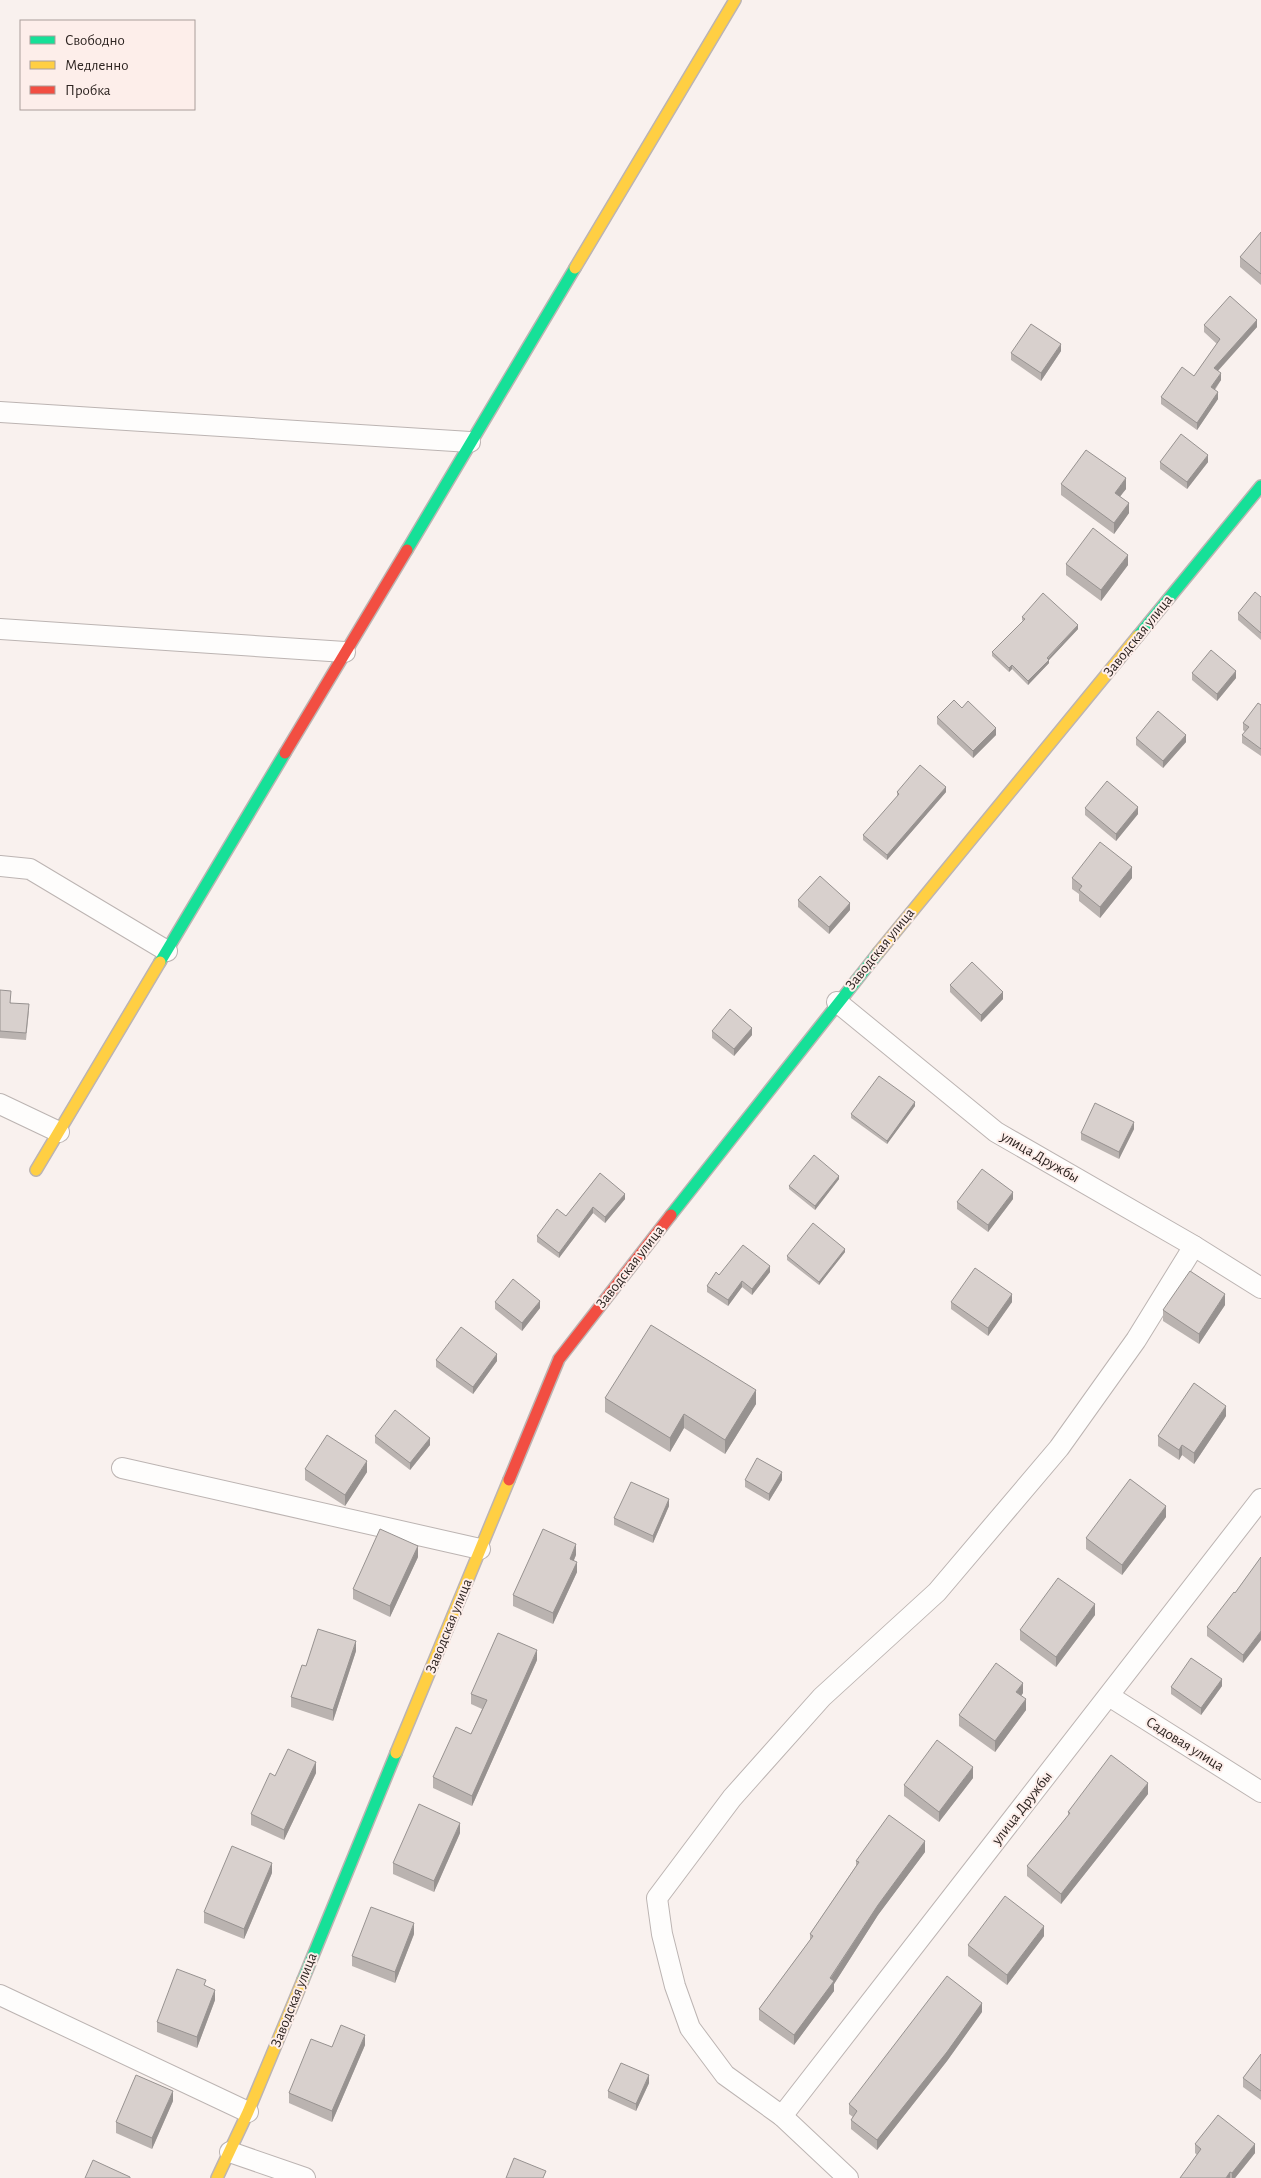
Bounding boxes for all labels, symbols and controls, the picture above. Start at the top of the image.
legend [20,20,195,110]
text: Свободно [65,33,125,48]
text: Медленно [65,58,129,73]
text: Пробка [65,83,111,98]
street label: Заводская улица [1101,592,1176,680]
street label: Заводская улица [843,905,918,993]
street label: улица Дружбы [997,1128,1082,1186]
street label: Заводская улица [593,1223,667,1311]
street label: Заводская улица [423,1577,475,1675]
street label: Садовая улица [1143,1714,1227,1774]
street label: улица Дружбы [988,1769,1055,1848]
street label: Заводская улица [268,1951,320,2049]

